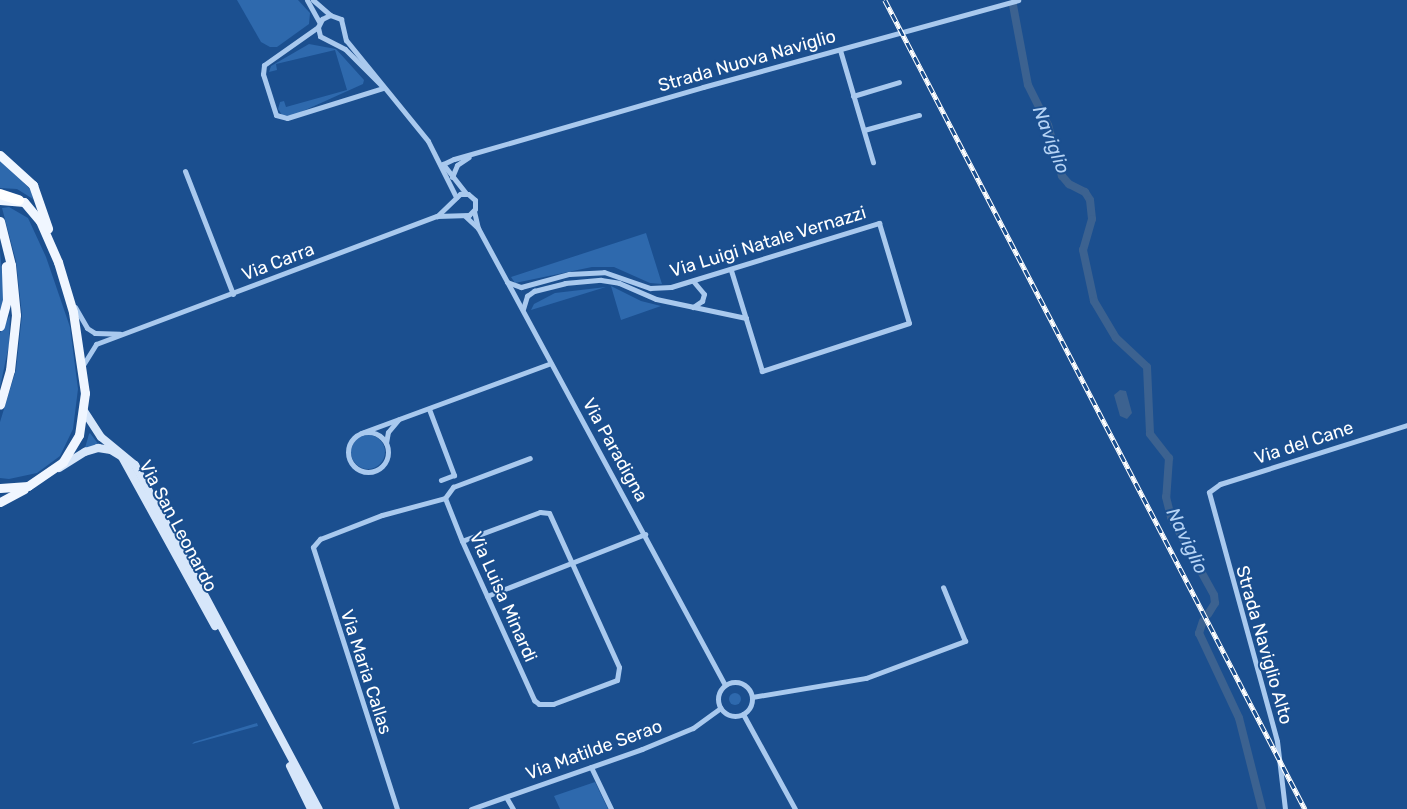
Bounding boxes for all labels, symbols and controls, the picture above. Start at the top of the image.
street label: Strada Nuova Naviglio [656,25,838,97]
water label: Naviglio [1028,103,1074,177]
street label: Via Luigi Natale Vernazzi [667,202,869,282]
street label: Via Carra [239,238,317,286]
street label: Via Paradigna [578,394,652,506]
street label: Via del Cane [1252,417,1356,469]
street label: Via San Leonardo [134,457,222,595]
water label: Naviglio [1161,504,1213,578]
street label: Via Luisa Minardi [465,529,541,665]
street label: Strada Naviglio Alto [1231,563,1297,727]
street label: Via Maria Callas [336,607,396,737]
street label: Via Matilde Serao [523,715,665,785]

